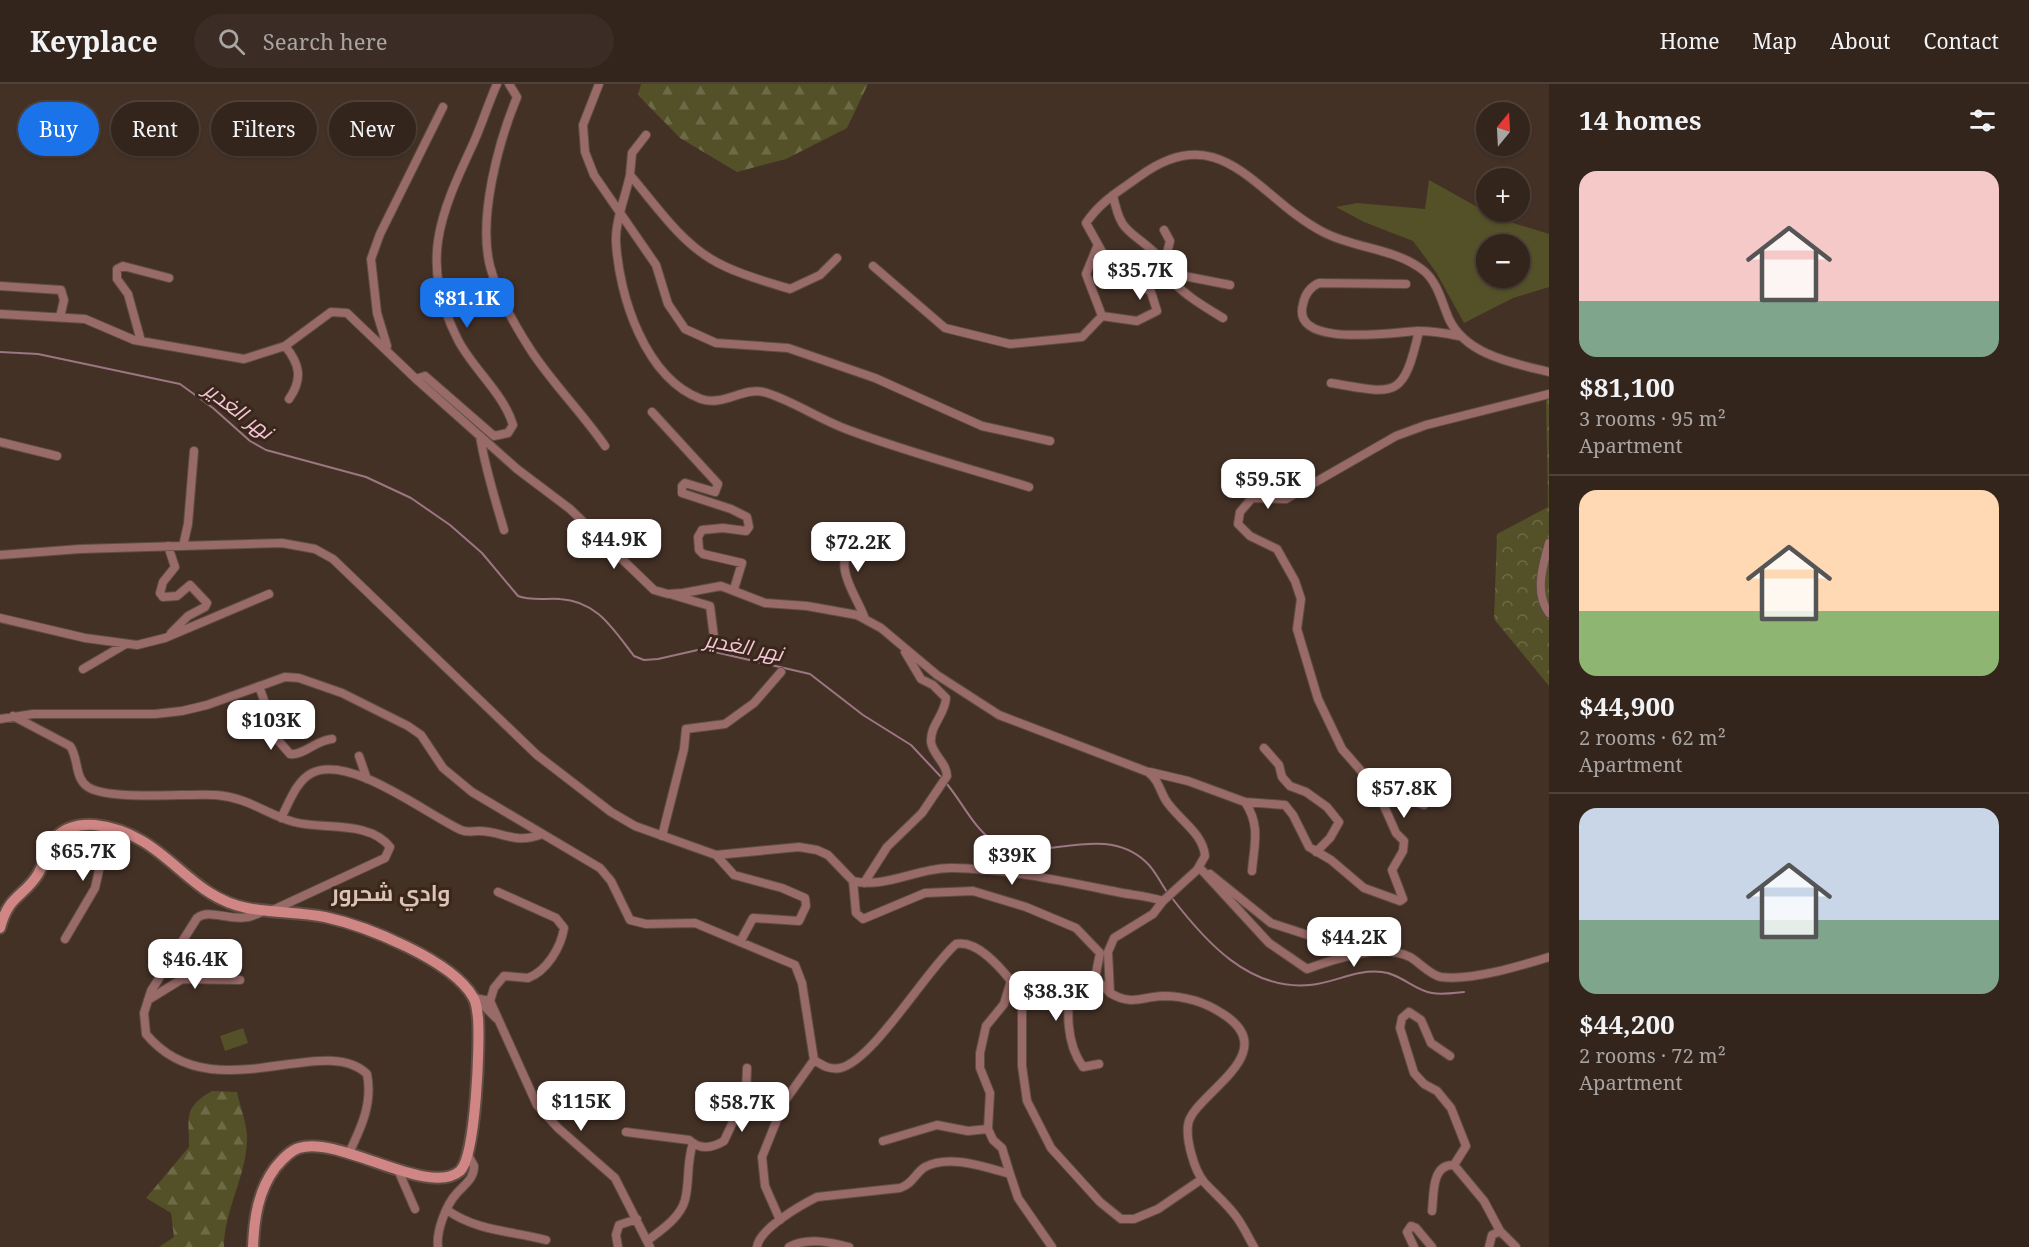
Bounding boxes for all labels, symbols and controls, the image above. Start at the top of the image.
search box [194,14,614,68]
text: Keyplace [30,22,158,60]
icon: search [215,25,248,58]
text: Search here [263,26,388,56]
text: Home [1660,27,1720,55]
text: Map [1753,27,1797,55]
text: About [1830,27,1891,55]
text: Contact [1924,27,1999,55]
chip: Buy [18,102,99,156]
chip: Rent [111,102,199,156]
chip: Filters [211,102,317,156]
chip: New [329,102,416,156]
north arrow [1476,102,1530,156]
map controls [1476,102,1530,288]
text: 14 homes [1579,102,1701,138]
icon: filters [1966,104,1999,137]
button: + [1476,168,1530,222]
icon: home [1735,210,1843,318]
button: − [1476,234,1530,288]
pin: $35.7K [1091,250,1189,301]
text: $35.7K [1107,256,1173,283]
pin: $81.1K [418,278,516,329]
text: $81.1K [434,284,500,311]
text: $81,100 [1579,369,1675,405]
water label: نهر الغدير [197,373,281,446]
text: 3 rooms · 95 m² [1579,405,1726,432]
text: Apartment [1579,432,1683,459]
pin: $59.5K [1219,459,1317,510]
text: $59.5K [1235,465,1301,492]
pin: $44.9K [565,519,663,570]
pin: $72.2K [809,522,907,573]
text: $44.9K [581,525,647,552]
text: $72.2K [825,528,891,555]
icon: home [1735,529,1843,637]
water label: نهر الغدير [700,624,788,668]
text: $44,900 [1579,688,1675,724]
pin: $103K [229,700,313,751]
text: $103K [241,706,301,733]
text: 2 rooms · 62 m² [1579,724,1726,751]
text: Apartment [1579,751,1683,778]
pin: $57.8K [1355,768,1453,819]
text: $57.8K [1371,774,1437,801]
pin: $65.7K [34,831,132,882]
pin: $39K [976,835,1048,886]
text: $65.7K [50,837,116,864]
text: $39K [988,841,1036,868]
icon: home [1735,847,1843,955]
district label: وادي شحرور [331,877,450,911]
pin: $44.2K [1305,917,1403,968]
text: $44.2K [1321,923,1387,950]
pin: $46.4K [146,939,244,990]
text: $46.4K [162,945,228,972]
pin: $38.3K [1007,971,1105,1022]
text: $38.3K [1023,977,1089,1004]
text: $44,200 [1579,1006,1675,1042]
text: 2 rooms · 72 m² [1579,1042,1726,1069]
text: Apartment [1579,1069,1683,1096]
pin: $115K [539,1081,623,1132]
pin: $58.7K [693,1082,791,1133]
text: $115K [551,1087,611,1114]
text: $58.7K [709,1088,775,1115]

